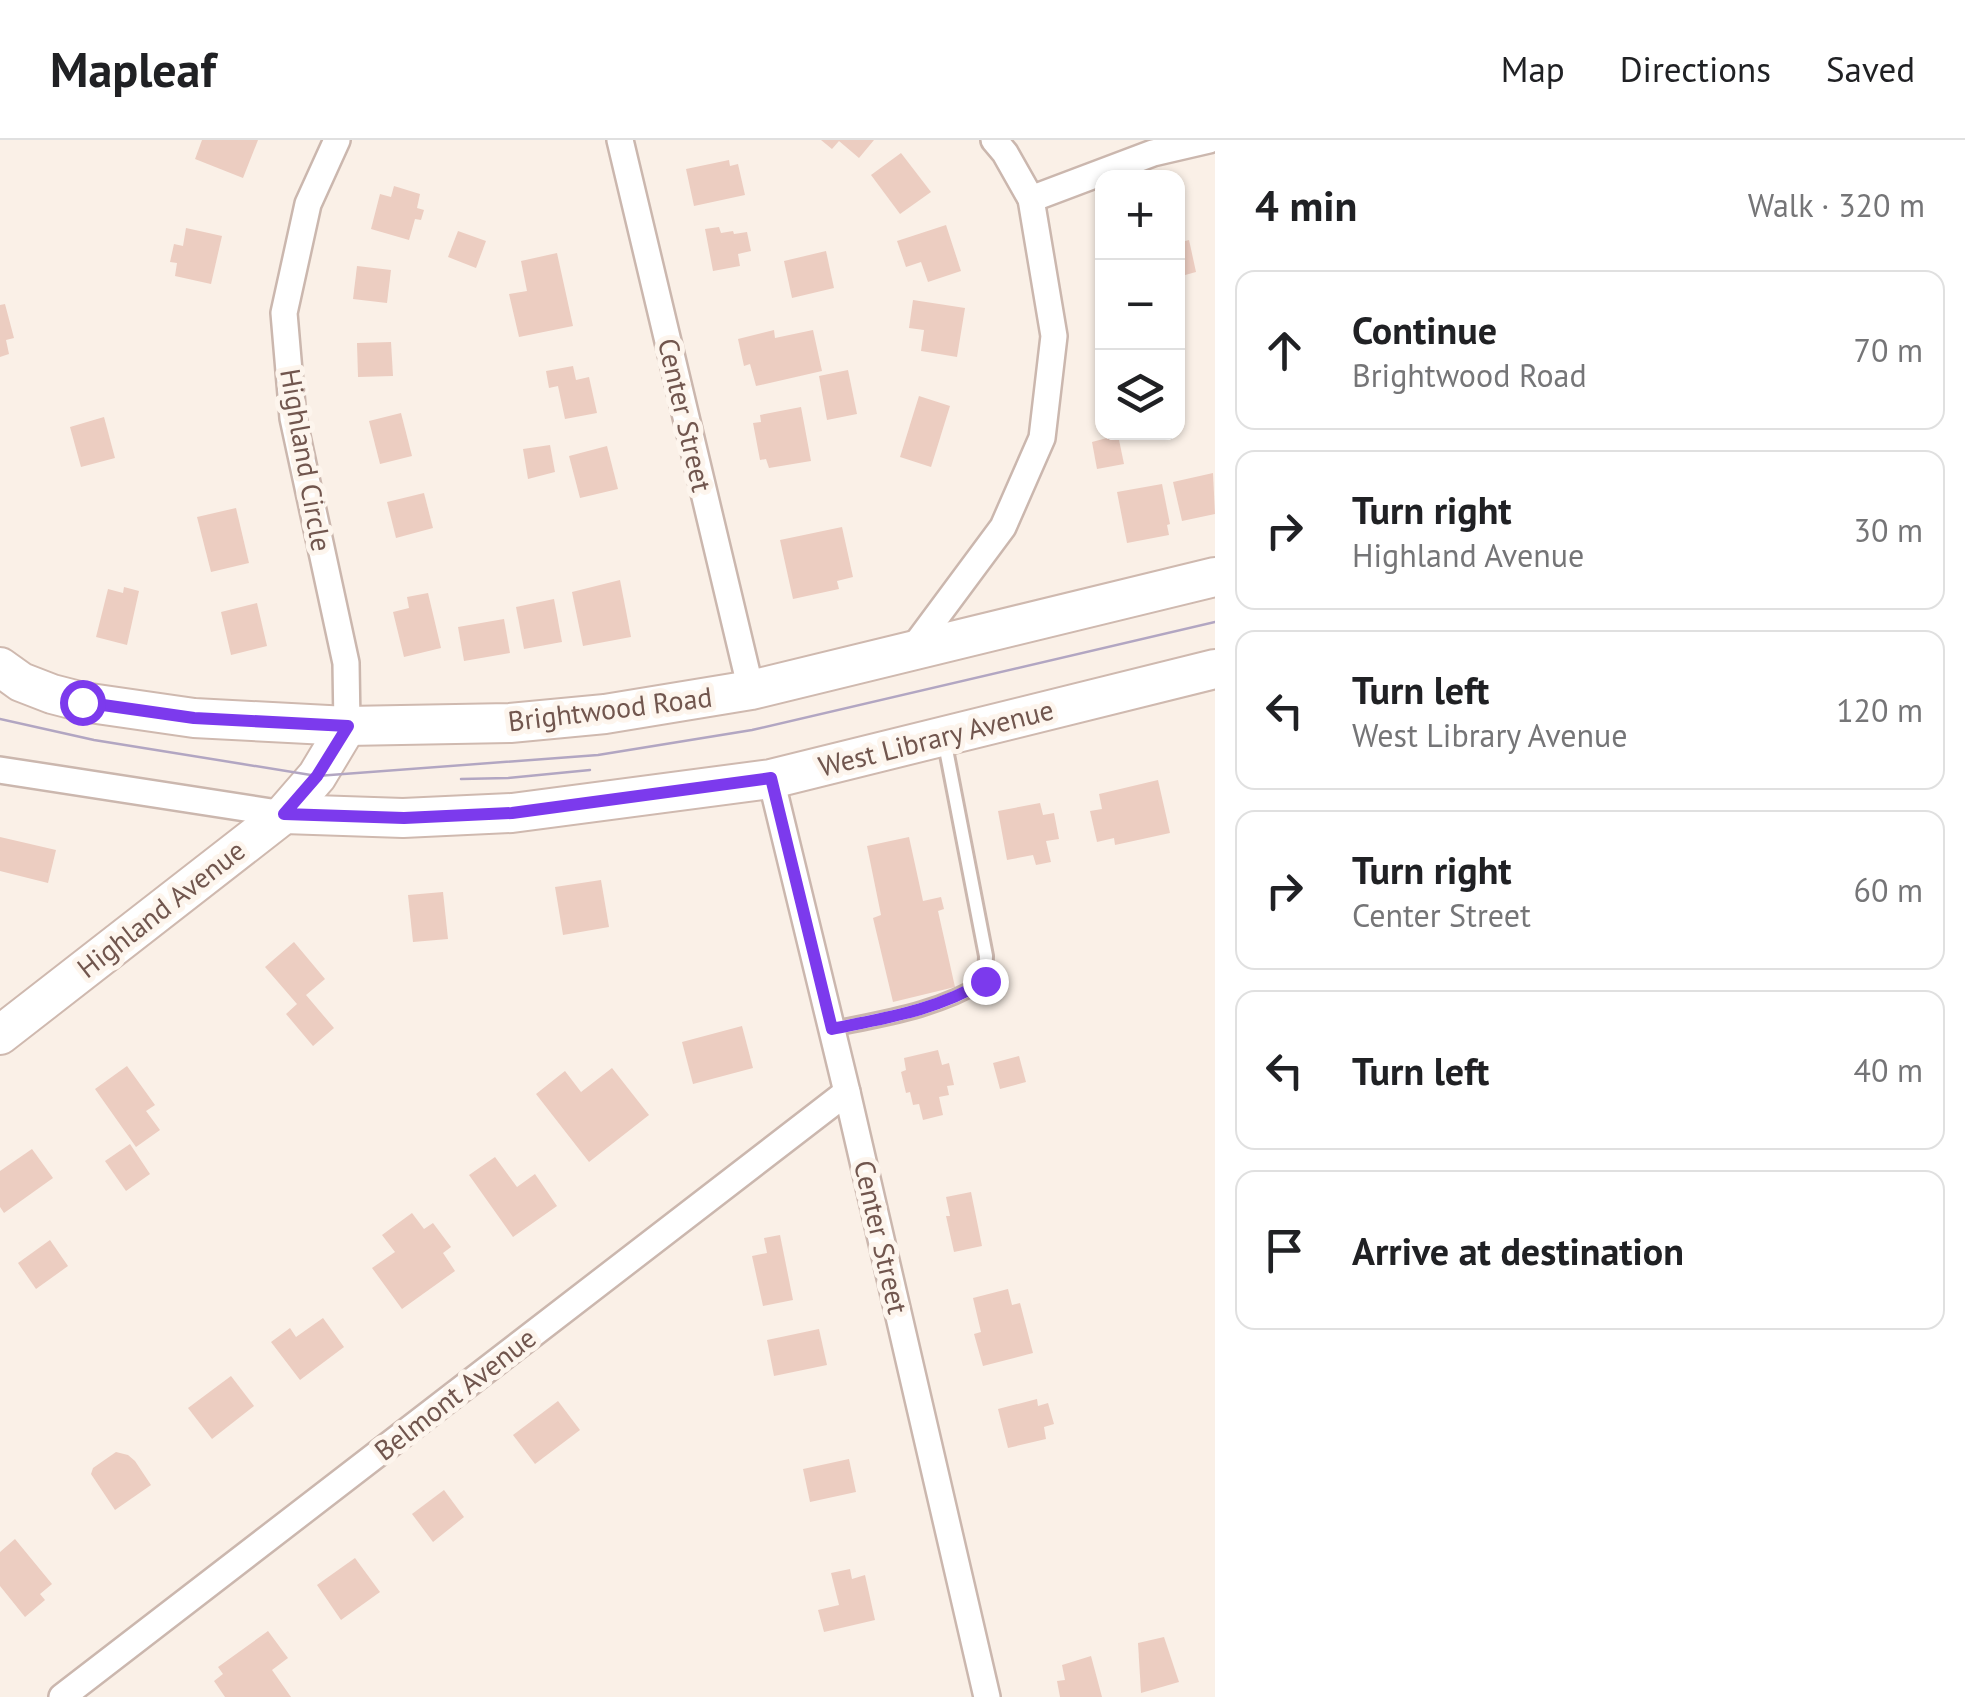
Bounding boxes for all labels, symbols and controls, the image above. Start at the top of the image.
text: Mapleaf [50,38,216,100]
text: Map [1501,46,1565,92]
text: Directions [1620,46,1771,92]
text: Saved [1826,46,1915,92]
map controls [1095,170,1185,440]
button: + [1095,170,1185,260]
text: 4 min [1255,178,1357,233]
text: Walk · 320 m [1748,184,1925,226]
button: − [1095,260,1185,350]
text: Continue [1352,305,1497,354]
icon: ahead [1257,323,1312,378]
text: 70 m [1854,329,1923,371]
street label: Center Street [650,334,721,496]
button: layers [1095,350,1185,440]
text: Brightwood Road [1352,354,1587,396]
street label: Highland Circle [272,366,341,554]
text: Turn right [1352,485,1512,534]
icon: right [1257,503,1312,558]
text: 30 m [1854,509,1923,551]
text: Highland Avenue [1352,534,1584,576]
text: Turn left [1352,665,1489,714]
street label: Brightwood Road [506,678,714,739]
route start [60,680,106,726]
icon: left [1257,683,1312,738]
text: 120 m [1836,689,1923,731]
street label: West Library Avenue [814,690,1057,785]
text: West Library Avenue [1352,714,1628,756]
street label: Highland Avenue [69,831,252,986]
text: Turn right [1352,845,1512,894]
icon: right [1257,863,1312,918]
text: 60 m [1854,869,1923,911]
text: Center Street [1352,894,1531,936]
route end [963,959,1009,1005]
icon: left [1257,1043,1312,1098]
text: Turn left [1352,1046,1489,1095]
text: 40 m [1854,1049,1923,1091]
street label: Center Street [846,1156,917,1318]
icon: arrive [1257,1223,1312,1278]
text: Arrive at destination [1352,1226,1684,1275]
street label: Belmont Avenue [366,1319,543,1468]

